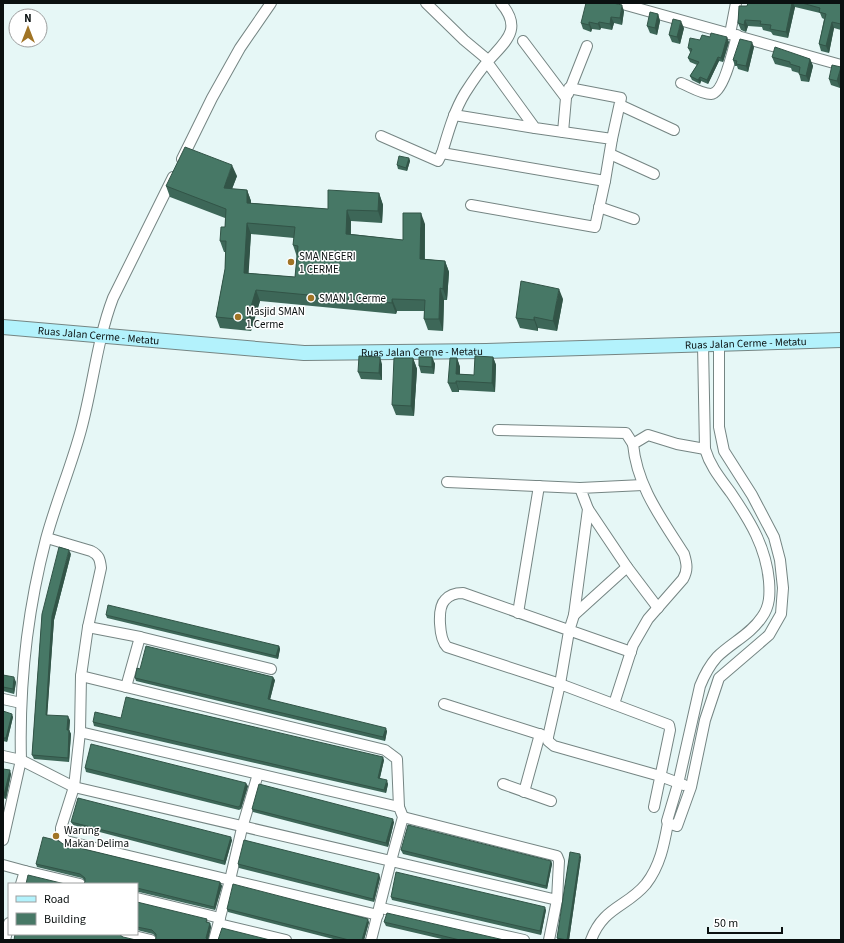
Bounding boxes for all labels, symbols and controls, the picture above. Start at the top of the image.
north arrow [8,8,48,48]
text: N [24,11,32,26]
place label: SMA NEGERI 1 CERME [299,249,356,277]
marker: SMA NEGERI 1 CERME [286,257,296,267]
place label: SMAN 1 Cerme [319,291,387,306]
marker: SMAN 1 Cerme [306,293,316,303]
place label: Masjid SMAN 1 Cerme [246,304,305,332]
marker: Masjid SMAN 1 Cerme [233,312,243,322]
street label: Ruas Jalan Cerme - Metatu [37,323,160,348]
street label: Ruas Jalan Cerme - Metatu [685,334,807,353]
street label: Ruas Jalan Cerme - Metatu [361,344,483,360]
place label: Warung Makan Delima [64,823,129,851]
marker: Warung Makan Delima [51,831,61,841]
legend [8,883,138,935]
text: Road [44,891,70,908]
scale bar [708,909,782,935]
text: Building [44,911,86,928]
text: 50 m [714,915,738,932]

